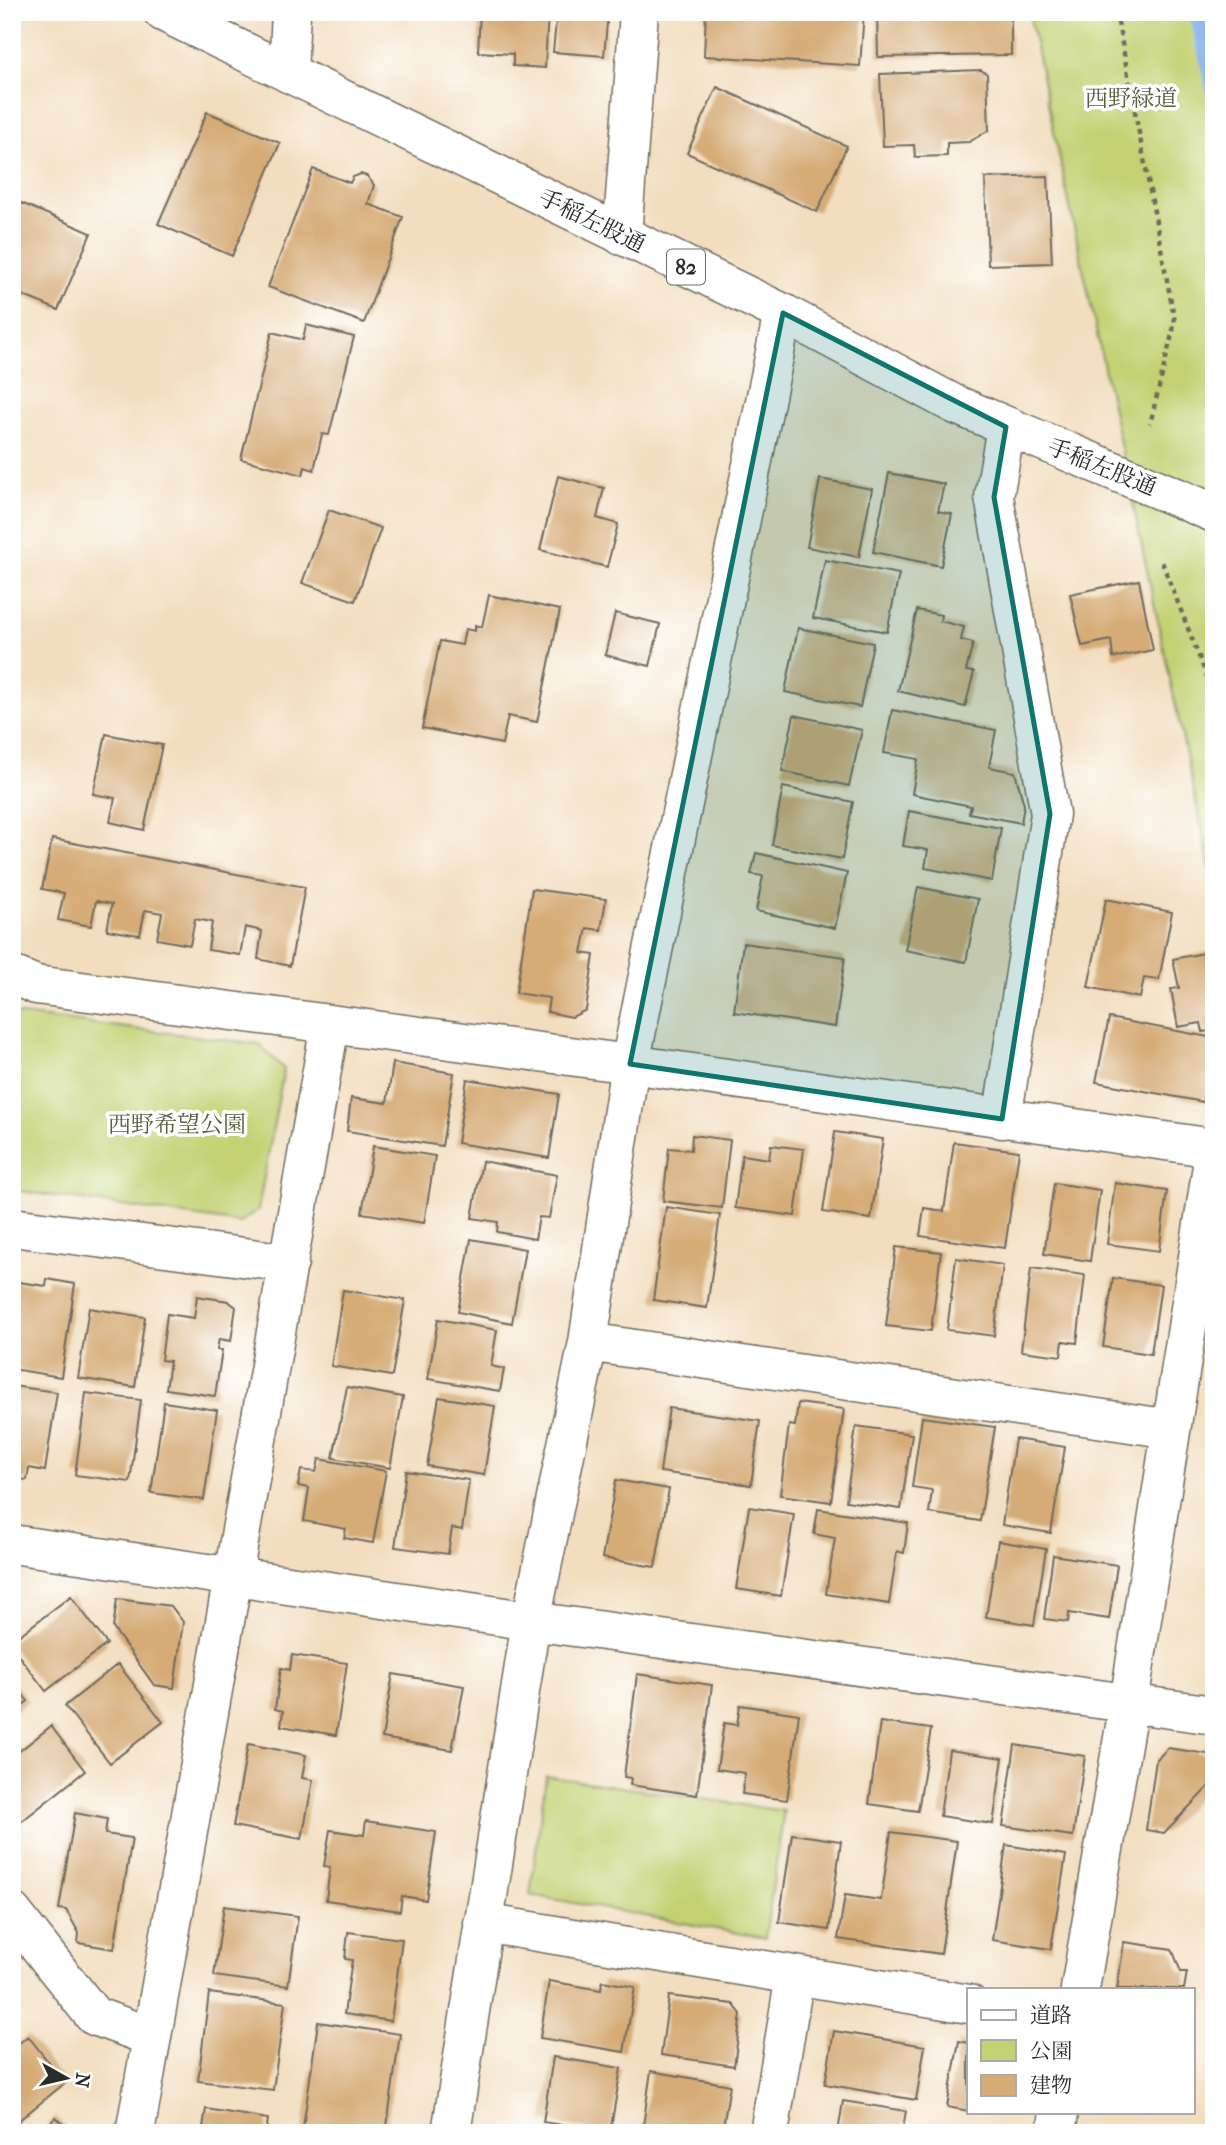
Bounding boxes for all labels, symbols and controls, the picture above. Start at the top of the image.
park label: 西野緑道 [1085,85,1177,112]
street label: 手稲左股通 [534,184,650,258]
road number: 82 [667,250,705,284]
street label: 手稲左股通 [1044,433,1160,501]
park label: 西野希望公園 [108,1111,246,1138]
legend [967,1988,1194,2114]
text: 道路 [1030,2003,1072,2027]
text: 公園 [1030,2039,1072,2063]
north arrow [32,2044,102,2114]
text: N [70,2072,94,2089]
text: 建物 [1030,2073,1072,2097]

